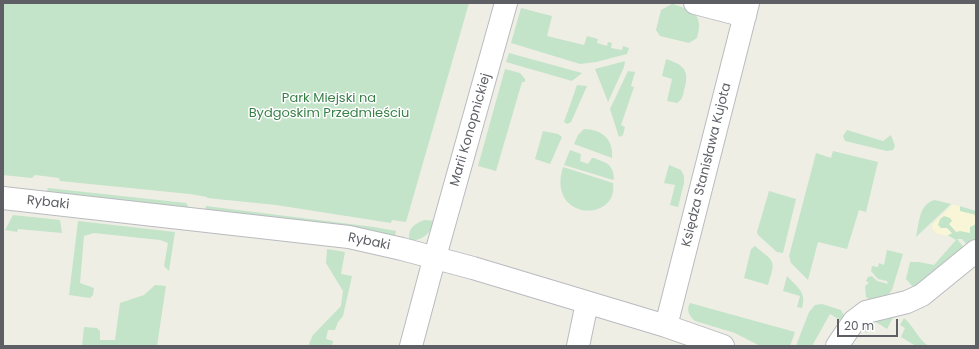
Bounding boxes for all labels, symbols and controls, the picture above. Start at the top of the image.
street label: Marii Konopnickiej [447,72,495,188]
street label: Księdza Stanisława Kujota [679,81,735,249]
park label: Park Miejski na Bydgoskim Przedmieściu [249,91,409,122]
street label: Rybaki [26,193,70,213]
street label: Rybaki [347,230,391,254]
scale bar [839,311,900,337]
text: 20 m [844,317,874,334]

